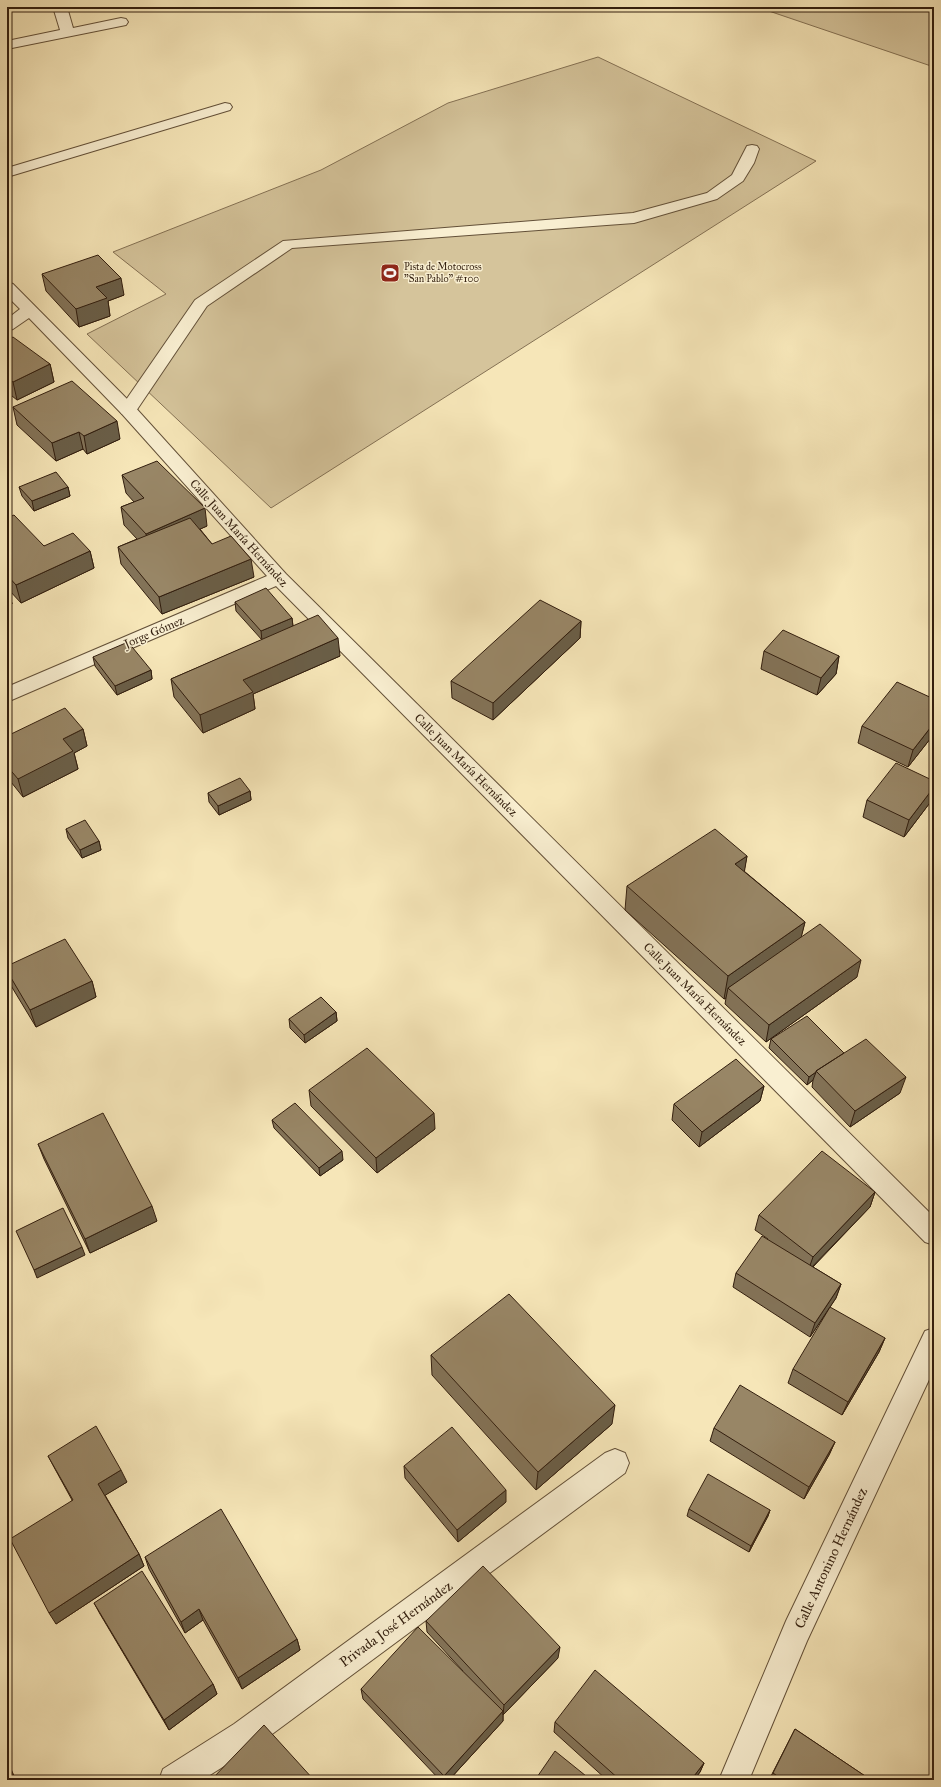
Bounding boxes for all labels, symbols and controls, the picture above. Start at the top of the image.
place label: Pista de Motocross "San Pablo" #100 [404,261,482,285]
sports icon: Pista de Motocross "San Pablo" #100 [379,262,401,284]
street label: Calle Juan María Hernández [186,476,291,591]
street label: Jorge Gómez [120,613,187,653]
street label: Calle Juan María Hernández [411,711,521,820]
street label: Calle Juan María Hernández [640,940,750,1049]
street label: Calle Antonino Hernández [791,1484,871,1631]
street label: Privada José Hernández [336,1577,457,1671]

